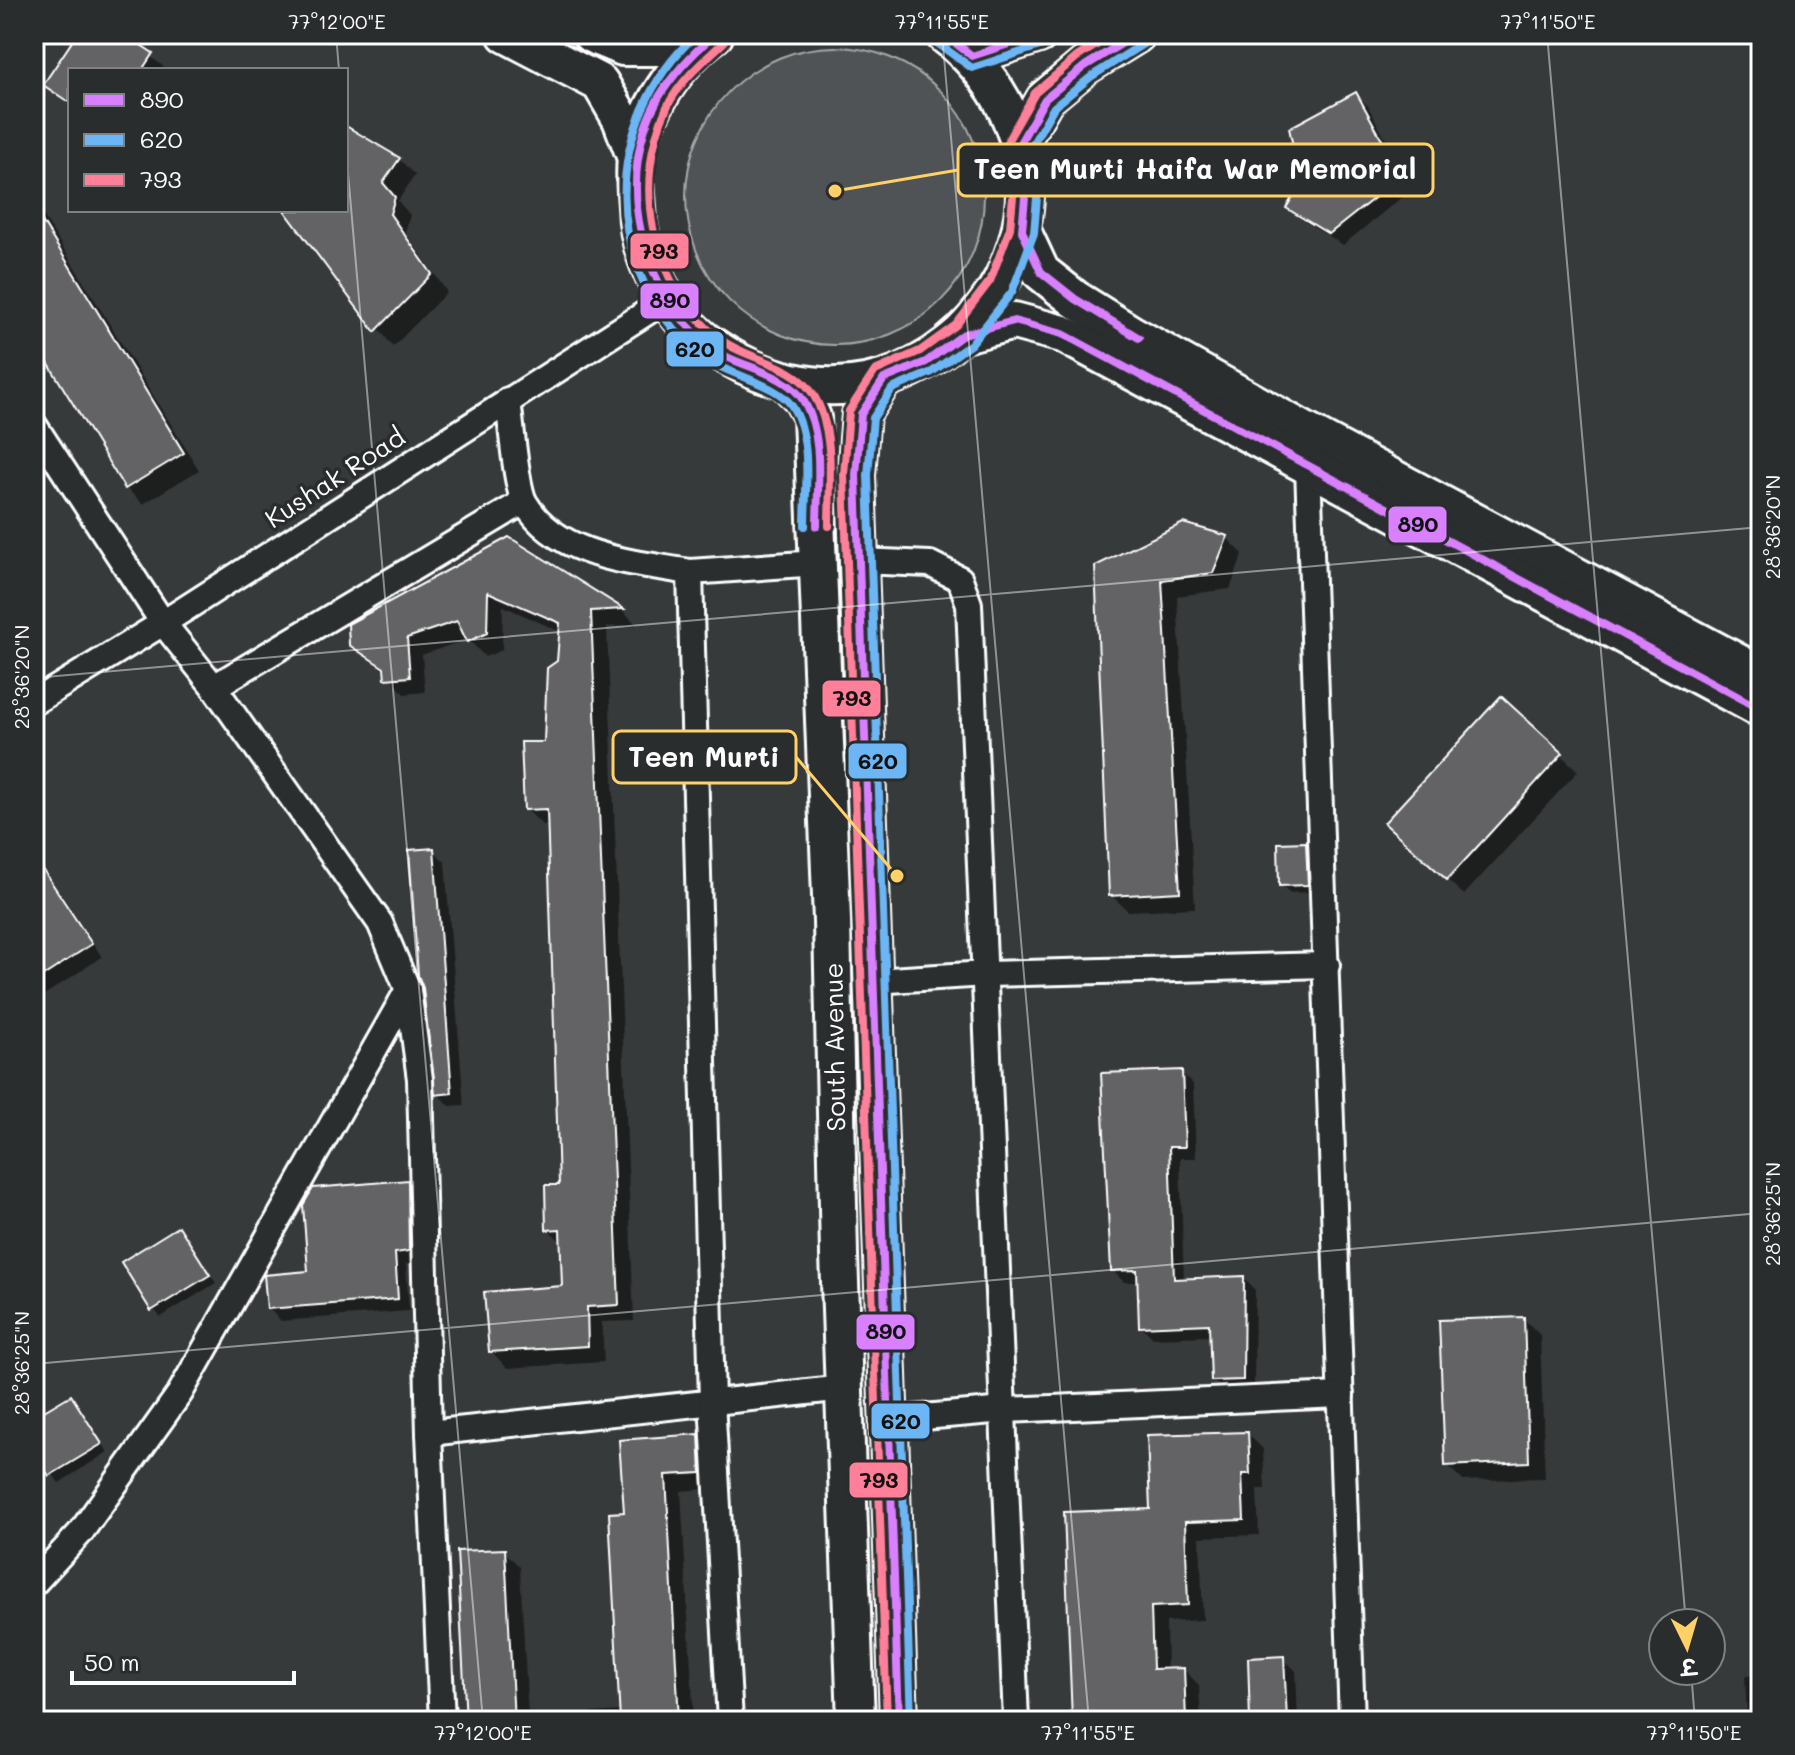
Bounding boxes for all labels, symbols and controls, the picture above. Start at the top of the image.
text: 77°12'00"E [288,8,386,34]
text: 77°11'55"E [895,8,989,34]
text: 77°11'50"E [1501,8,1595,34]
legend [68,68,348,212]
text: 890 [140,83,184,114]
text: 620 [140,123,183,154]
callout: Teen Murti Haifa War Memorial [958,144,1433,196]
text: Teen Murti Haifa War Memorial [974,150,1416,186]
text: 793 [140,163,182,194]
line badge: 793 [629,232,690,270]
text: 793 [640,236,678,265]
line badge: 890 [639,282,700,320]
text: 890 [649,285,691,314]
line badge: 620 [665,330,725,368]
text: 620 [675,334,715,363]
street label: Kushak Road [258,419,411,535]
text: 28°36'20"N [1759,475,1785,579]
line badge: 890 [1387,505,1448,544]
text: 890 [1397,509,1439,538]
text: 28°36'20"N [8,625,34,729]
line badge: 793 [821,679,882,718]
text: 793 [833,683,871,712]
callout: Teen Murti [613,731,796,783]
text: Teen Murti [628,738,780,774]
line badge: 620 [847,742,908,780]
text: 620 [858,746,898,775]
street label: South Avenue [816,962,852,1132]
text: 28°36'25"N [1759,1162,1785,1266]
text: 28°36'25"N [8,1311,34,1415]
line badge: 890 [855,1313,916,1351]
text: 890 [865,1316,907,1345]
line badge: 620 [870,1402,931,1440]
text: 620 [881,1406,921,1435]
line badge: 793 [848,1461,909,1499]
text: 793 [860,1465,898,1494]
north arrow [1647,1607,1727,1687]
scale bar [72,1635,294,1685]
text: 50 m [84,1646,140,1677]
text: उ [1678,1652,1699,1683]
text: 77°12'00"E [434,1719,532,1745]
text: 77°11'55"E [1041,1719,1135,1745]
text: 77°11'50"E [1647,1719,1741,1745]

